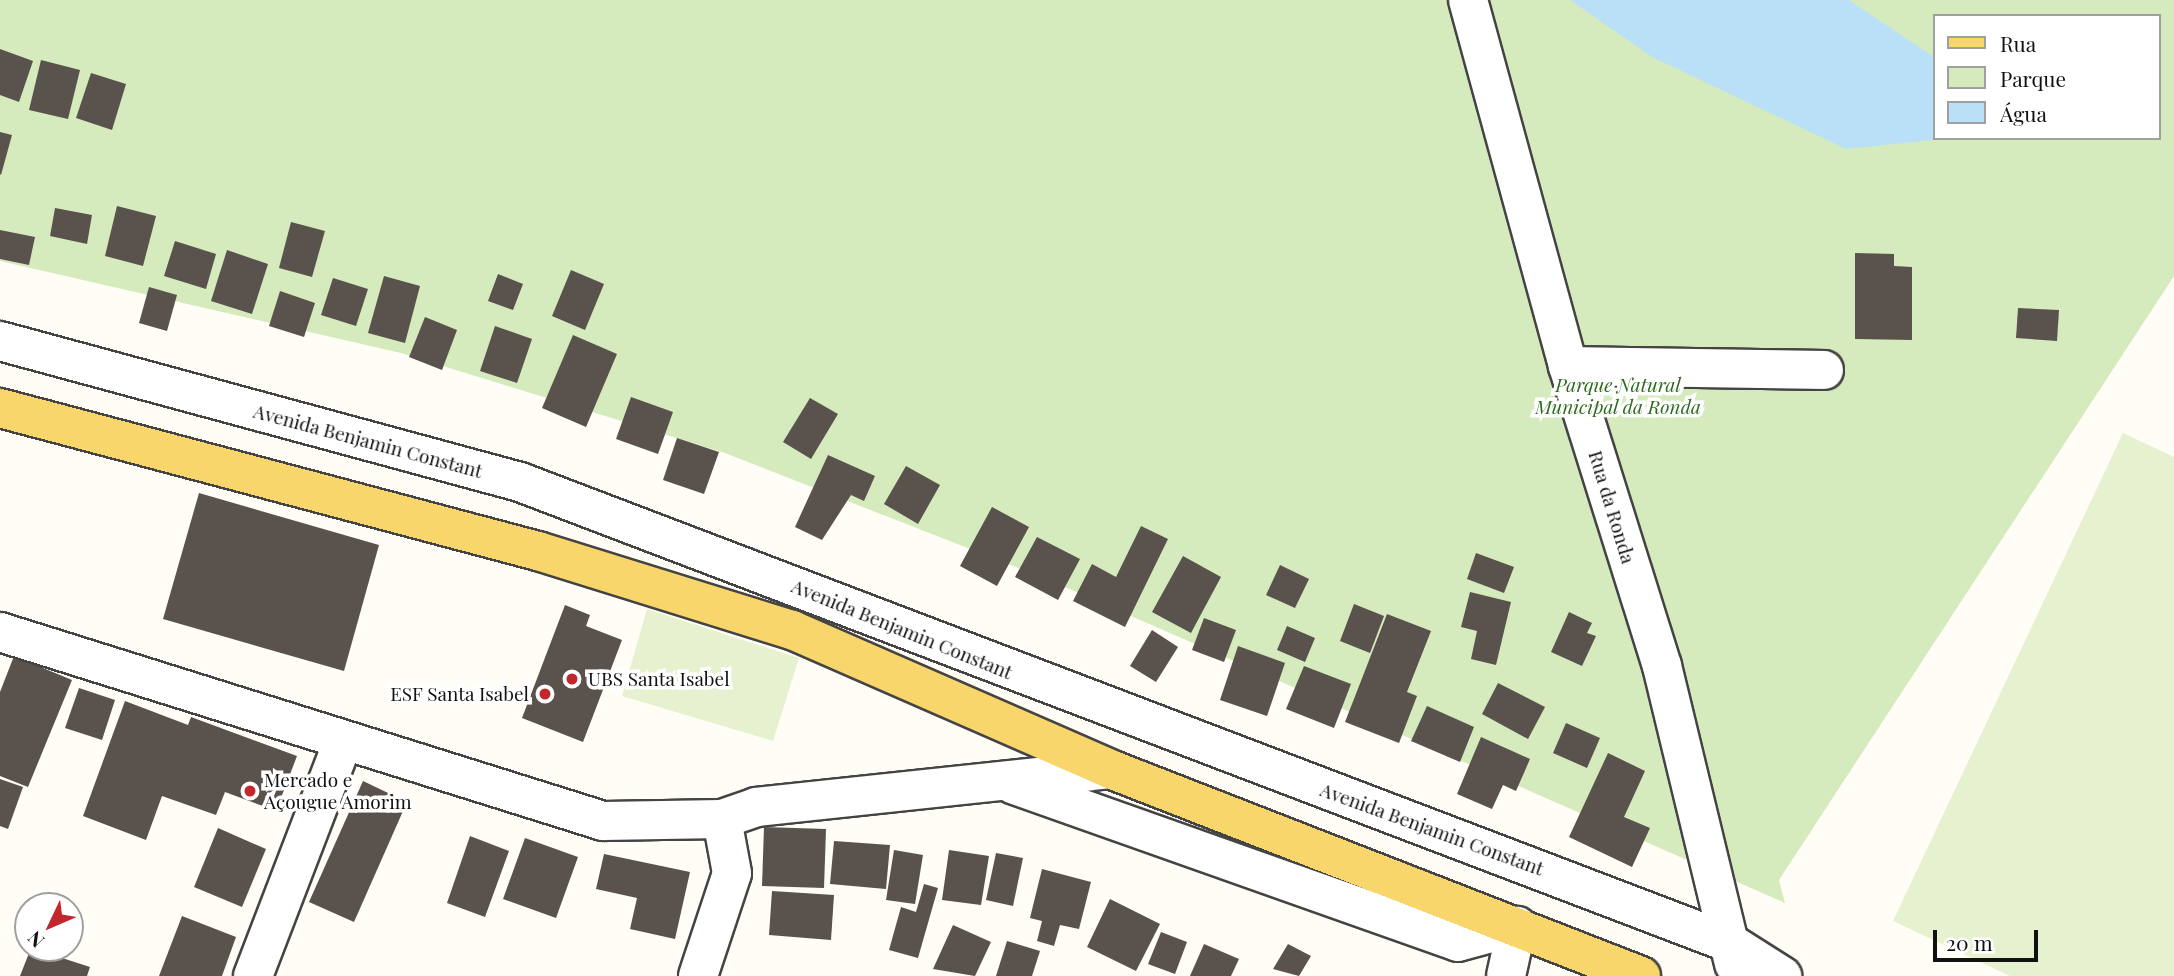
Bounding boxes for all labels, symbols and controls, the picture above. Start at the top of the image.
legend [1932,14,2160,140]
text: Rua [2000,29,2036,57]
text: Parque [2000,64,2066,92]
text: Água [2000,99,2047,127]
park label: Parque Natural Municipal da Ronda [1535,374,1701,418]
street label: Avenida Benjamin Constant [251,399,485,483]
street label: Rua da Ronda [1584,448,1640,566]
street label: Avenida Benjamin Constant [788,574,1016,684]
place label: UBS Santa Isabel [588,668,730,690]
marker: UBS Santa Isabel [562,669,582,689]
place label: ESF Santa Isabel [390,683,529,705]
marker: ESF Santa Isabel [535,684,555,704]
place label: Mercado e Açougue Amorim [264,769,412,813]
street label: Avenida Benjamin Constant [1317,778,1547,880]
marker: Mercado e Açougue Amorim [242,783,258,799]
north arrow [14,892,84,962]
scale bar [1936,916,2041,960]
text: N [21,926,49,954]
text: 20 m [1946,928,1993,956]

